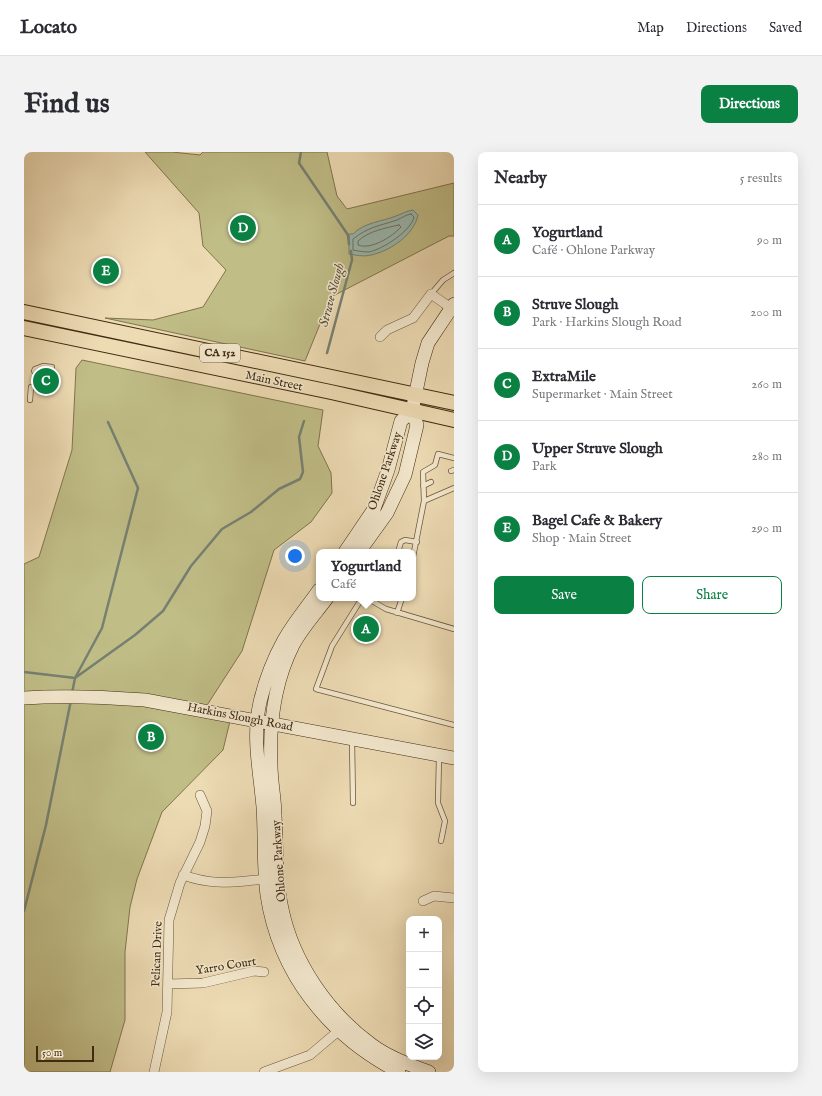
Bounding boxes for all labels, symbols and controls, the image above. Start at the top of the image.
text: Locato [20,16,77,40]
text: Map [637,19,664,37]
text: Directions [686,19,747,37]
text: Saved [769,19,802,37]
button: Directions [701,85,798,123]
text: Find us [24,87,110,122]
text: Nearby [494,168,547,189]
text: 5 results [740,170,782,187]
pin: D [230,213,256,243]
text: Yogurtland [532,223,603,242]
text: A [503,232,511,249]
text: 90 m [757,232,782,249]
text: Café · Ohlone Parkway [532,242,655,259]
pin: E [93,256,119,286]
water label: Struve Slough [315,261,350,329]
text: Struve Slough [532,295,619,314]
text: B [503,304,511,321]
text: 200 m [750,304,782,321]
text: Park · Harkins Slough Road [532,314,682,331]
road number: CA 152 [200,344,240,362]
pin: C [33,366,59,396]
text: ExtraMile [532,367,596,386]
street label: Main Street [244,368,304,394]
text: C [502,376,512,393]
text: 260 m [751,376,782,393]
text: Supermarket · Main Street [532,386,673,403]
street label: Ohlone Parkway [365,430,405,512]
text: Upper Struve Slough [532,439,663,458]
text: D [502,448,512,465]
text: 280 m [752,448,782,465]
text: Park [532,458,557,475]
text: Bagel Cafe & Bakery [532,511,662,530]
text: E [502,520,512,537]
text: 290 m [751,520,782,537]
text: Shop · Main Street [532,530,632,547]
your location [285,546,305,566]
popup [316,549,416,601]
text: Yogurtland [331,557,401,576]
text: Café [331,576,356,593]
button: Save [494,576,634,614]
button: Share [642,576,782,614]
pin: A [353,614,379,644]
street label: Harkins Slough Road [186,699,295,735]
pin: B [138,722,164,752]
street label: Ohlone Parkway [269,819,289,902]
map controls [406,916,442,1060]
button: + [406,916,442,952]
street label: Pelican Drive [148,920,166,987]
button: − [406,952,442,988]
street label: Yarro Court [195,954,257,978]
button: locate [406,988,442,1024]
button: layers [406,1024,442,1060]
scale bar [36,1044,94,1063]
text: 50 m [42,1046,62,1060]

